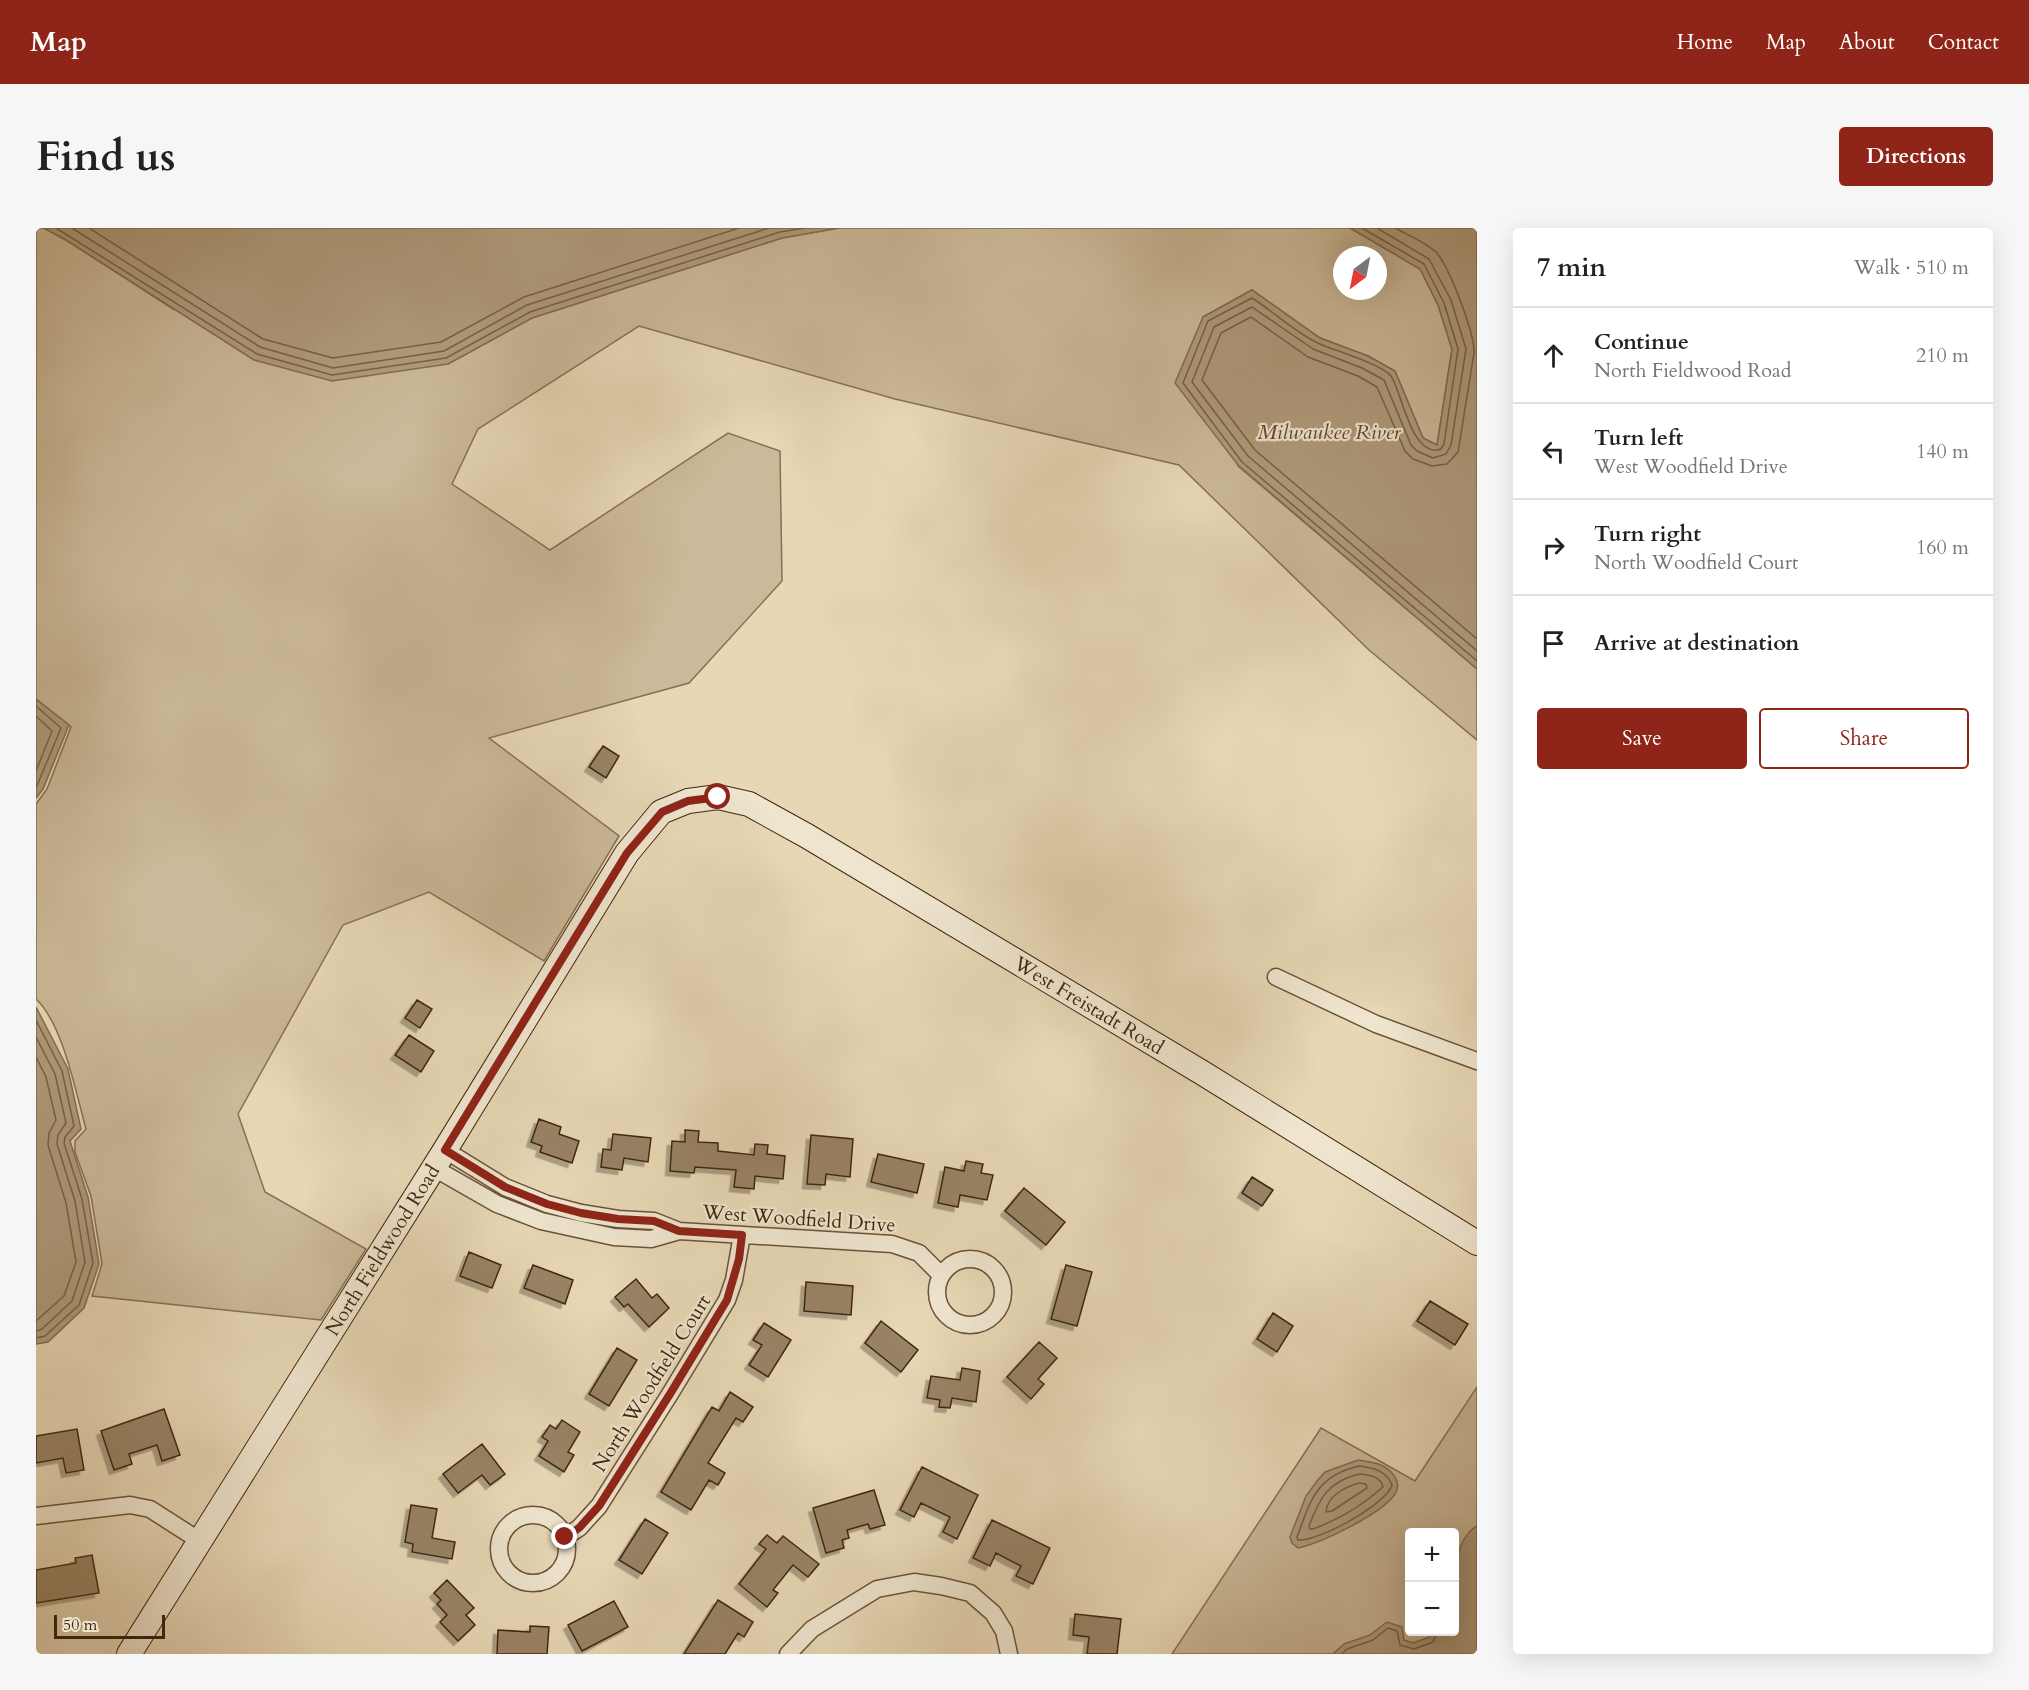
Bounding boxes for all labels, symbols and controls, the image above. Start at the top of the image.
text: Map [30,23,87,61]
text: Home [1677,28,1733,57]
text: Map [1766,28,1806,57]
text: About [1839,28,1895,57]
text: Contact [1928,28,1999,57]
button: Directions [1839,127,1993,186]
text: Find us [36,128,176,185]
north arrow [1333,246,1387,300]
text: 7 min [1537,250,1606,285]
text: Walk · 510 m [1854,254,1969,281]
text: Continue [1594,327,1689,357]
icon: ahead [1537,339,1570,372]
text: 210 m [1916,342,1969,369]
text: North Fieldwood Road [1594,357,1791,384]
water label: Milwaukee River [1257,418,1402,447]
text: Turn left [1594,423,1683,453]
icon: left [1537,435,1570,468]
text: 140 m [1916,438,1969,465]
text: West Woodfield Drive [1594,453,1788,480]
text: Turn right [1594,519,1701,549]
icon: right [1537,531,1570,564]
text: 160 m [1916,534,1969,561]
text: North Woodfield Court [1594,549,1798,576]
icon: arrive [1537,627,1570,660]
text: Arrive at destination [1594,628,1799,658]
button: Save [1537,708,1747,769]
button: Share [1759,708,1969,769]
route start [704,783,730,809]
street label: West Freistadt Road [1008,949,1169,1061]
street label: North Fieldwood Road [319,1159,446,1341]
street label: West Woodfield Drive [700,1198,897,1239]
street label: North Woodfield Court [586,1289,717,1477]
route end [551,1523,577,1549]
map controls [1405,1528,1459,1636]
button: + [1405,1528,1459,1582]
button: − [1405,1582,1459,1636]
scale bar [54,1612,165,1640]
text: 50 m [63,1614,97,1636]

